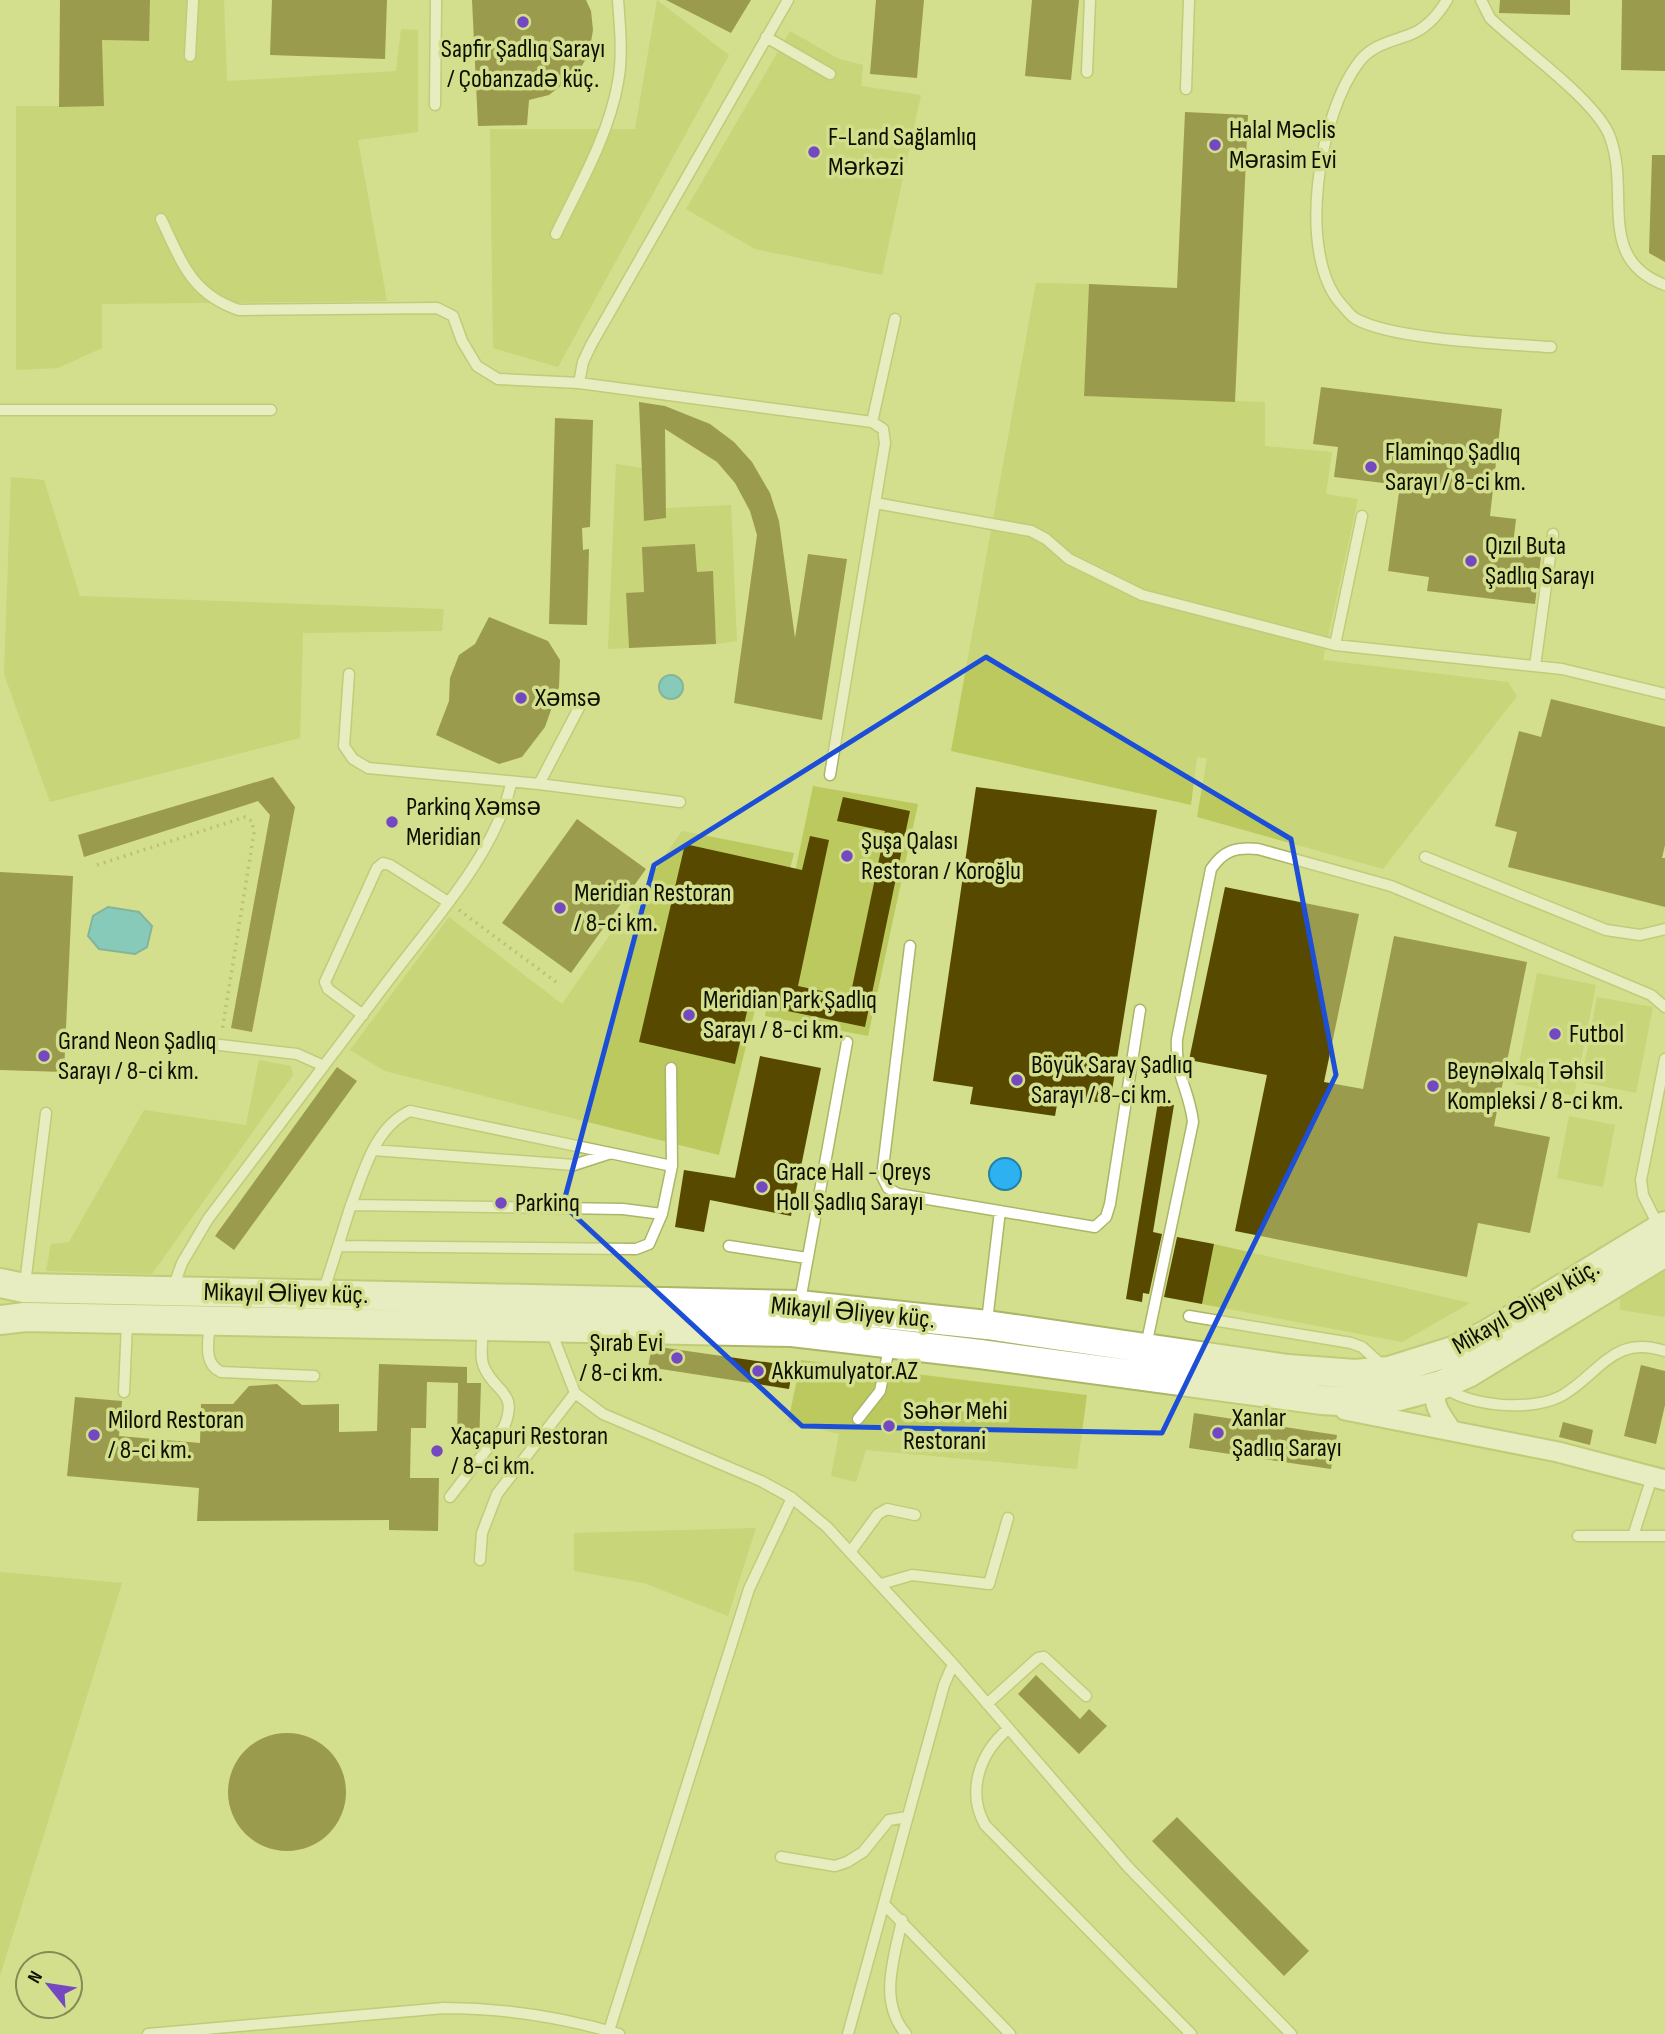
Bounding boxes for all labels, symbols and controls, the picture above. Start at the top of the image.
marker: Sapfir Şadlıq Sarayı / Çobanzadə küç. [515,14,531,30]
place label: Sapfir Şadlıq Sarayı / Çobanzadə küç. [441,34,605,95]
place label: Halal Məclis Mərasim Evi [1229,115,1337,176]
place label: F-Land Sağlamlıq Mərkəzi [828,122,977,183]
marker: Halal Məclis Mərasim Evi [1207,137,1223,153]
marker: F-Land Sağlamlıq Mərkəzi [806,144,822,160]
place label: Flaminqo Şadlıq Sarayı / 8-ci km. [1385,437,1526,498]
marker: Flaminqo Şadlıq Sarayı / 8-ci km. [1363,459,1379,475]
place label: Qızıl Buta Şadlıq Sarayı [1485,531,1595,592]
marker: Qızıl Buta Şadlıq Sarayı [1463,553,1479,569]
place label: Xəmsə [534,683,601,714]
marker: Xəmsə [513,690,529,706]
place label: Parkinq Xəmsə Meridian [406,792,541,853]
marker: Parkinq Xəmsə Meridian [384,814,400,830]
place label: Şuşa Qalası Restoran / Koroğlu [861,826,1021,887]
marker: Şuşa Qalası Restoran / Koroğlu [839,848,855,864]
place label: Meridian Restoran / 8-ci km. [574,878,731,939]
marker: Meridian Restoran / 8-ci km. [552,900,568,916]
place label: Meridian Park Şadlıq Sarayı / 8-ci km. [703,985,877,1046]
marker: Meridian Park Şadlıq Sarayı / 8-ci km. [681,1007,697,1023]
place label: Futbol [1569,1019,1624,1050]
place label: Grand Neon Şadlıq Sarayı / 8-ci km. [58,1026,216,1087]
marker: Futbol [1547,1026,1563,1042]
marker: Grand Neon Şadlıq Sarayı / 8-ci km. [36,1048,52,1064]
place label: Böyük Saray Şadlıq Sarayı / 8-ci km. [1031,1050,1193,1111]
place label: Beynəlxalq Təhsil Kompleksi / 8-ci km. [1447,1056,1623,1117]
marker: Böyük Saray Şadlıq Sarayı / 8-ci km. [1009,1072,1025,1088]
marker: Beynəlxalq Təhsil Kompleksi / 8-ci km. [1425,1078,1441,1094]
place label: Grace Hall - Qreys Holl Şadlıq Sarayı [776,1157,931,1218]
marker: Grace Hall - Qreys Holl Şadlıq Sarayı [754,1179,770,1195]
place label: Parkinq [515,1188,580,1219]
marker: Parkinq [493,1195,509,1211]
street label: Mikayıl Əliyev küç. [1447,1252,1605,1362]
street label: Mikayıl Əliyev küç. [203,1277,369,1311]
street label: Mikayıl Əliyev küç. [770,1290,936,1336]
place label: Şırab Evi / 8-ci km. [579,1328,663,1389]
marker: Şırab Evi / 8-ci km. [669,1350,685,1366]
place label: Akkumulyator.AZ [771,1356,918,1387]
marker: Akkumulyator.AZ [750,1363,766,1379]
place label: Səhər Mehi Restorani [903,1396,1008,1457]
place label: Xanlar Şadlıq Sarayı [1231,1403,1342,1464]
place label: Milord Restoran / 8-ci km. [108,1405,244,1466]
marker: Səhər Mehi Restorani [881,1418,897,1434]
place label: Xaçapuri Restoran / 8-ci km. [450,1421,608,1482]
marker: Xanlar Şadlıq Sarayı [1210,1425,1226,1441]
marker: Milord Restoran / 8-ci km. [86,1427,102,1443]
marker: Xaçapuri Restoran / 8-ci km. [429,1443,445,1459]
north arrow [14,1950,84,2020]
text: N [23,1967,48,1987]

